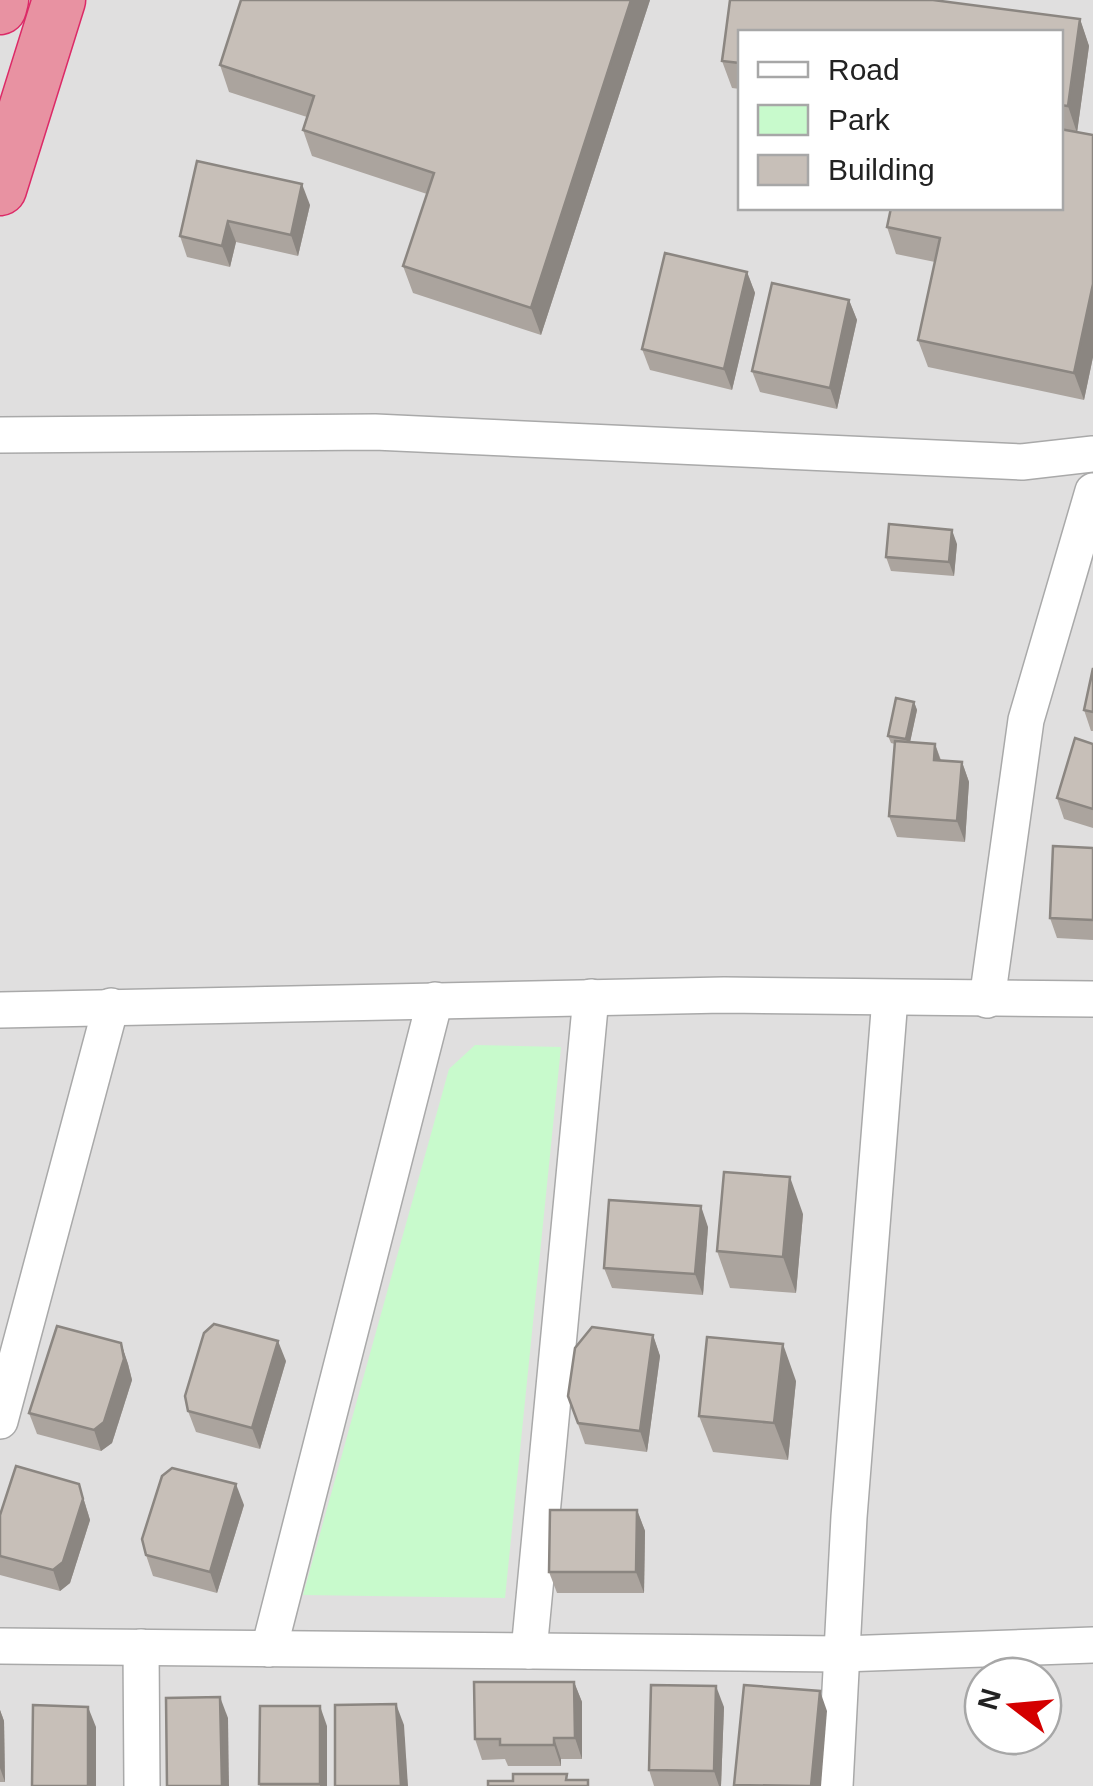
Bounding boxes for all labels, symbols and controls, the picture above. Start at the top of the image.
legend [738,30,1063,210]
text: Road [828,53,900,86]
text: Park [828,103,891,136]
text: Building [828,153,935,186]
north arrow [963,1656,1063,1756]
text: N [972,1685,1007,1713]

